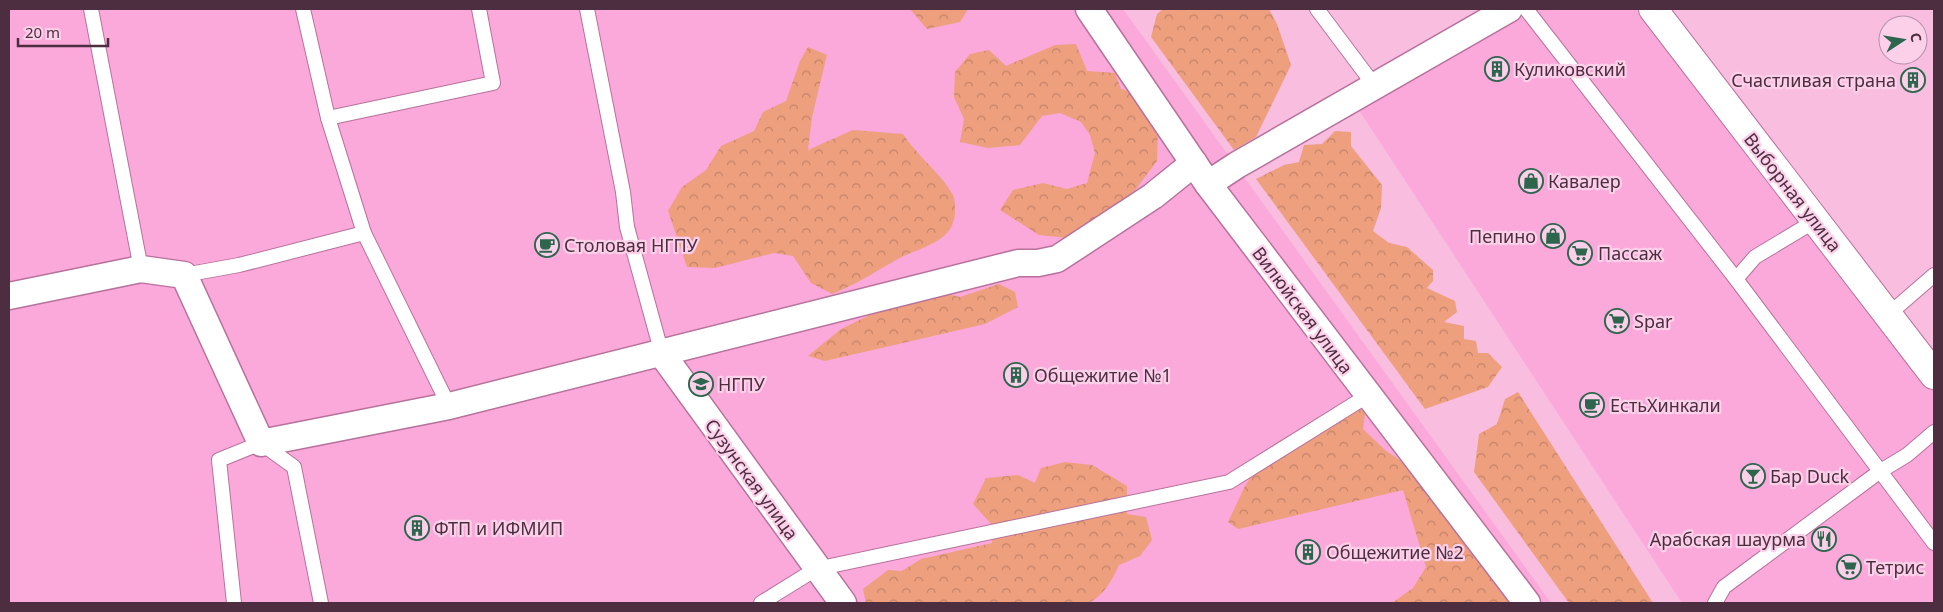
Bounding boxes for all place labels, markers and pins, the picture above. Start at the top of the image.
building icon: Куликовский [1484,56,1510,82]
place label: Куликовский [1514,57,1626,81]
building icon: Счастливая страна [1900,67,1926,93]
place label: Счастливая страна [1731,68,1896,92]
shop icon: Кавалер [1518,168,1544,194]
place label: Кавалер [1548,169,1621,193]
shop icon: Пепино [1540,223,1566,249]
place label: Пепино [1469,224,1536,248]
cafe icon: Столовая НГПУ [534,232,560,258]
place label: Столовая НГПУ [564,233,699,257]
supermarket icon: Пассаж [1567,240,1593,266]
place label: Пассаж [1598,241,1662,265]
supermarket icon: Spar [1604,308,1630,334]
place label: Spar [1634,309,1673,333]
building icon: Общежитие №1 [1003,362,1029,388]
place label: Общежитие №1 [1034,363,1172,387]
school or university icon: НГПУ [688,371,714,397]
place label: НГПУ [718,372,766,396]
cafe icon: ЕстьХинкали [1579,392,1605,418]
place label: ЕстьХинкали [1610,393,1721,417]
bar icon: Бар Duck [1740,463,1766,489]
place label: Бар Duck [1770,464,1850,488]
building icon: ФТП и ИФМИП [404,515,430,541]
place label: ФТП и ИФМИП [434,516,563,540]
restaurant icon: Арабская шаурма [1811,526,1837,552]
place label: Арабская шаурма [1650,527,1806,551]
building icon: Общежитие №2 [1295,539,1321,565]
place label: Общежитие №2 [1326,540,1464,564]
supermarket icon: Тетрис [1836,554,1862,580]
place label: Тетрис [1866,555,1925,579]

